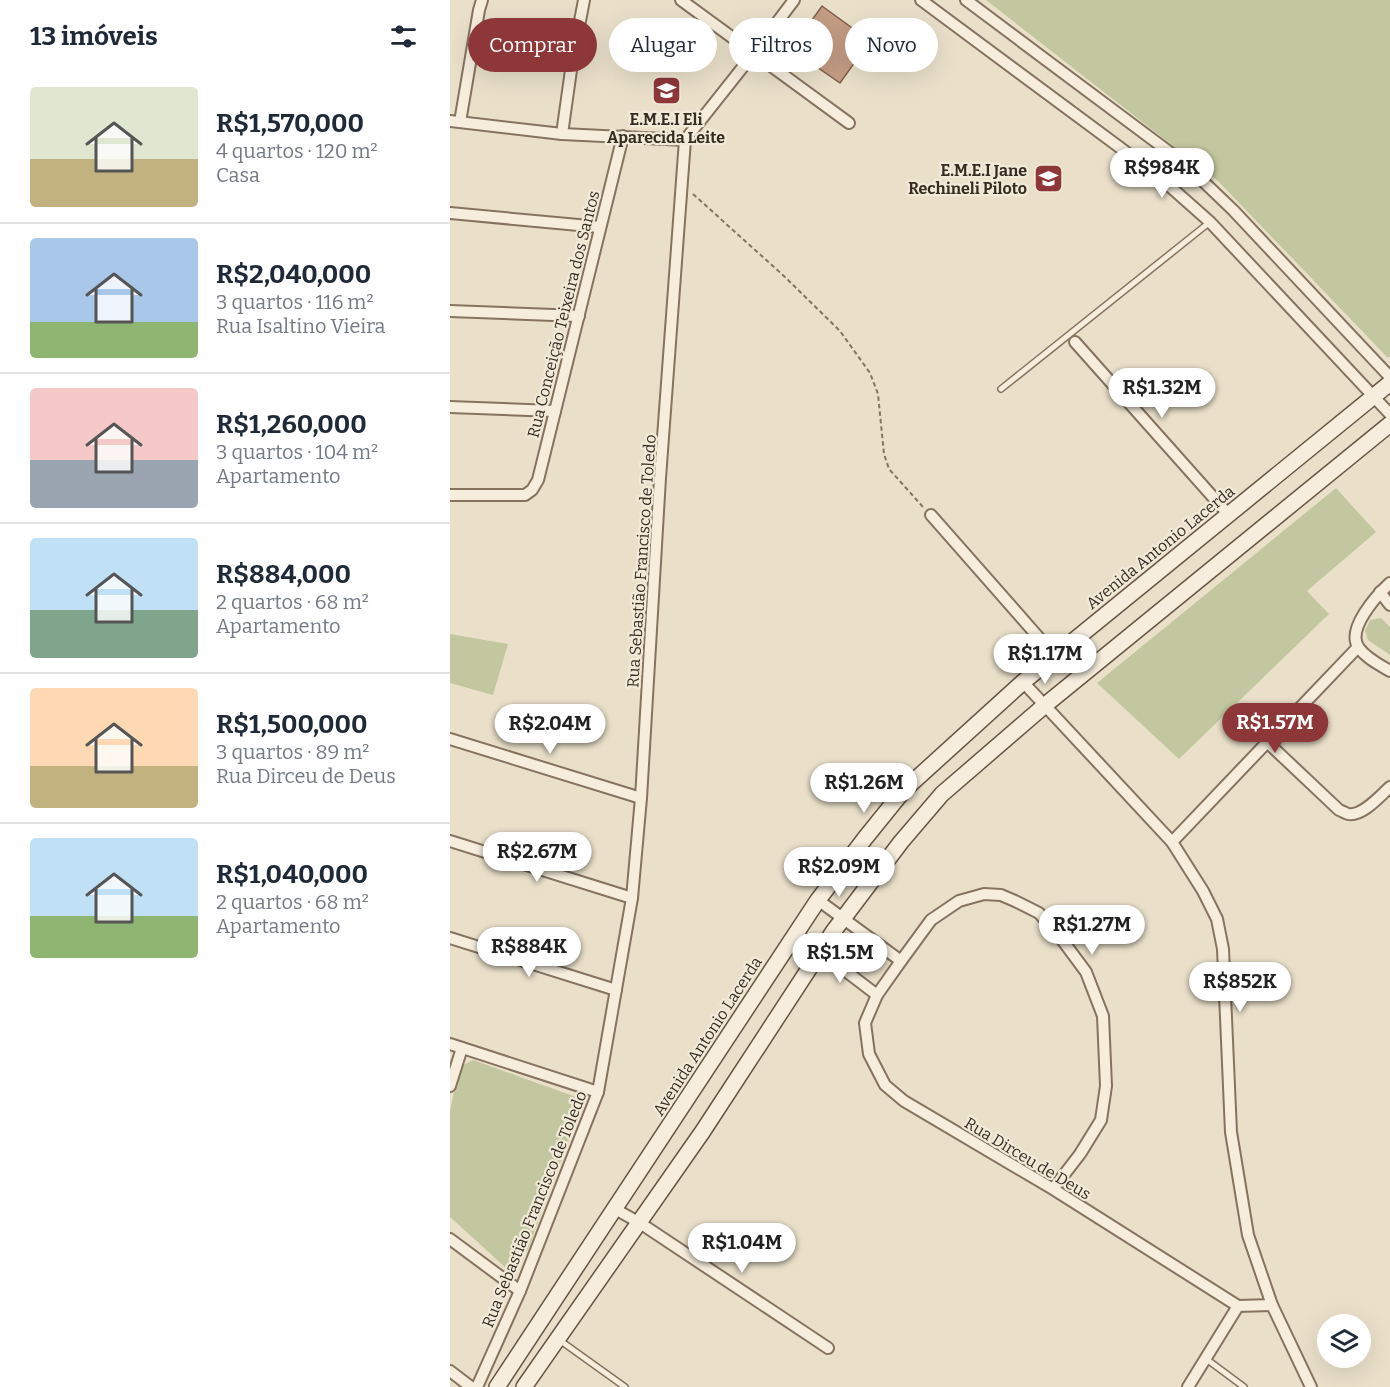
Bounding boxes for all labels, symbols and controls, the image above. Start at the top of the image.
chip: Comprar [468,18,597,72]
chip: Alugar [609,18,717,72]
chip: Filtros [729,18,833,72]
chip: Novo [845,18,938,72]
icon: filters [387,20,420,53]
text: 13 imóveis [30,21,158,52]
school or university icon: E.M.E.I Eli Aparecida Leite [650,75,682,107]
text: R$1,570,000 [216,108,364,139]
place label: E.M.E.I Eli Aparecida Leite [607,110,725,147]
icon: home [78,111,150,183]
text: 4 quartos · 120 m² [216,139,378,163]
pin: R$984K [1113,148,1211,199]
text: R$984K [1124,155,1200,179]
place label: E.M.E.I Jane Rechineli Piloto [908,161,1027,198]
text: Casa [216,163,260,187]
school or university icon: E.M.E.I Jane Rechineli Piloto [1032,163,1064,195]
street label: Rua Conceição Teixeira dos Santos [524,189,603,440]
text: R$2,040,000 [216,259,371,290]
icon: home [78,262,150,334]
text: 3 quartos · 116 m² [216,290,374,314]
text: Rua Isaltino Vieira [216,314,385,338]
pin: R$1.32M [1107,368,1217,419]
text: R$1.32M [1122,375,1202,399]
text: R$1,260,000 [216,409,367,440]
icon: home [78,412,150,484]
street label: Rua Sebastião Francisco de Toledo [623,434,660,688]
text: 3 quartos · 104 m² [216,440,378,464]
text: Apartamento [216,464,341,488]
street label: Avenida Antonio Lacerda [1082,481,1239,613]
text: R$884,000 [216,559,351,590]
icon: home [78,562,150,634]
text: 2 quartos · 68 m² [216,590,369,614]
text: Apartamento [216,614,341,638]
pin: R$1.17M [990,634,1100,685]
text: R$1.17M [1007,641,1083,665]
pin: R$1.57M [1220,703,1330,754]
pin: R$2.04M [495,704,605,755]
text: R$1,500,000 [216,709,368,740]
text: R$1.57M [1236,710,1314,734]
text: R$2.04M [509,711,591,735]
icon: home [78,712,150,784]
text: 3 quartos · 89 m² [216,740,369,764]
pin: R$1.26M [809,763,919,814]
text: Rua Dirceu de Deus [216,764,396,788]
text: R$1.26M [824,770,904,794]
pin: R$2.67M [482,832,592,883]
text: R$2.67M [497,839,577,863]
pin: R$2.09M [784,847,894,898]
text: R$2.09M [798,854,880,878]
text: R$1,040,000 [216,859,368,890]
icon: home [78,862,150,934]
text: 2 quartos · 68 m² [216,890,369,914]
pin: R$1.27M [1037,905,1147,956]
text: R$1.27M [1053,912,1131,936]
text: Apartamento [216,914,341,938]
pin: R$884K [480,927,578,978]
pin: R$1.5M [791,933,889,984]
text: R$884K [491,934,567,958]
text: R$1.5M [806,940,874,964]
street label: Avenida Antonio Lacerda [649,953,766,1119]
pin: R$852K [1191,962,1289,1013]
text: R$852K [1203,969,1277,993]
street label: Rua Sebastião Francisco de Toledo [478,1088,591,1330]
street label: Rua Dirceu de Deus [961,1113,1094,1204]
pin: R$1.04M [687,1223,797,1274]
text: R$1.04M [702,1230,782,1254]
map controls [1317,1314,1371,1368]
button: layers [1317,1314,1371,1368]

